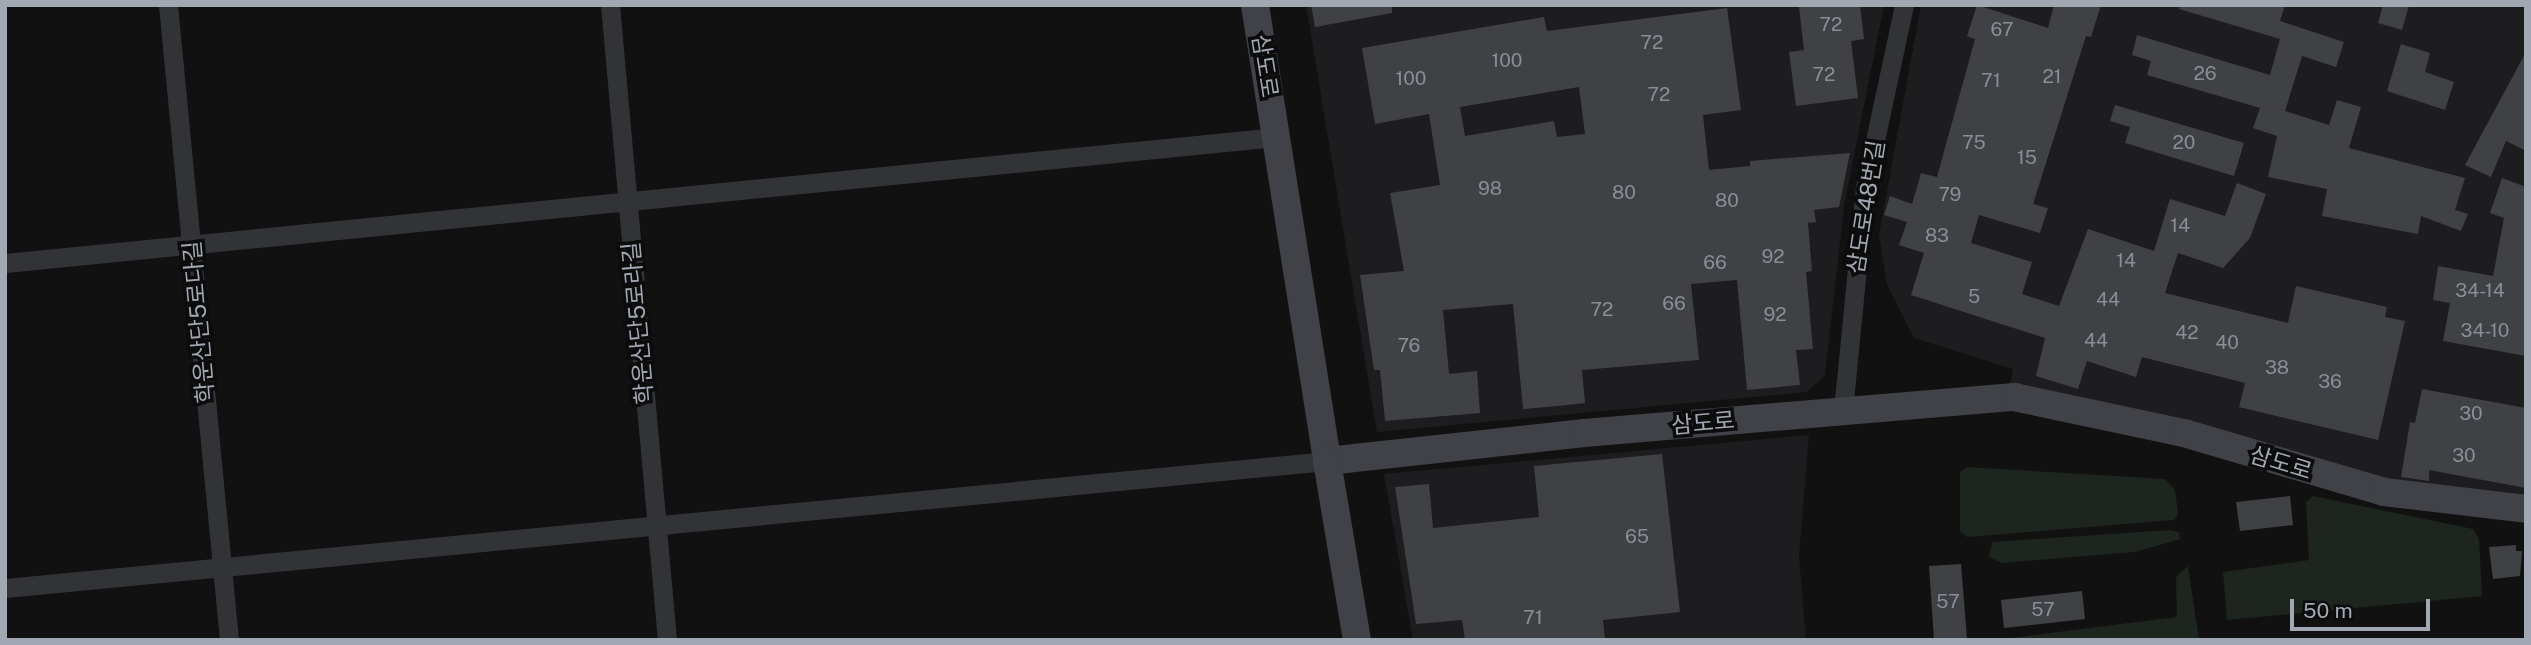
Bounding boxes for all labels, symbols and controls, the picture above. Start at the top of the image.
house number: 72 [1820,14,1842,36]
house number: 67 [1991,19,2013,41]
street label: 삼도로 [1246,32,1284,100]
house number: 72 [1641,32,1663,54]
house number: 100 [1492,50,1522,72]
house number: 26 [2193,63,2217,85]
house number: 72 [1813,64,1835,86]
house number: 21 [2042,66,2062,88]
house number: 100 [1396,68,1426,90]
house number: 71 [1981,70,2001,92]
house number: 72 [1648,84,1670,106]
house number: 75 [1962,132,1986,154]
house number: 20 [2173,132,2195,154]
street label: 삼도로48번길 [1842,138,1890,276]
house number: 15 [2017,147,2037,169]
house number: 98 [1478,178,1502,200]
house number: 80 [1612,182,1636,204]
house number: 79 [1939,184,1961,206]
house number: 80 [1715,190,1739,212]
house number: 14 [2170,215,2190,237]
house number: 83 [1925,225,1949,247]
street label: 학운산단5로다길 [178,240,220,404]
street label: 학운산단5로라길 [617,241,659,405]
house number: 92 [1761,246,1785,268]
house number: 14 [2116,250,2136,272]
house number: 66 [1703,252,1727,274]
house number: 34-14 [2455,280,2505,302]
house number: 5 [1968,286,1980,308]
house number: 44 [2096,289,2120,311]
house number: 66 [1662,293,1686,315]
house number: 72 [1591,299,1613,321]
house number: 92 [1763,304,1787,326]
house number: 34-10 [2461,320,2509,342]
house number: 42 [2175,322,2199,344]
house number: 44 [2084,330,2108,352]
house number: 40 [2215,332,2239,354]
house number: 76 [1398,335,1420,357]
house number: 38 [2265,357,2289,379]
house number: 36 [2318,371,2342,393]
house number: 30 [2459,403,2483,425]
street label: 삼도로 [1670,406,1736,440]
street label: 삼도로 [2247,441,2315,485]
house number: 30 [2452,445,2476,467]
house number: 65 [1625,526,1649,548]
scale bar [2293,586,2433,630]
house number: 57 [1936,591,1960,613]
text: 50 m [2303,598,2353,623]
house number: 57 [2031,599,2055,621]
house number: 71 [1523,607,1543,629]

